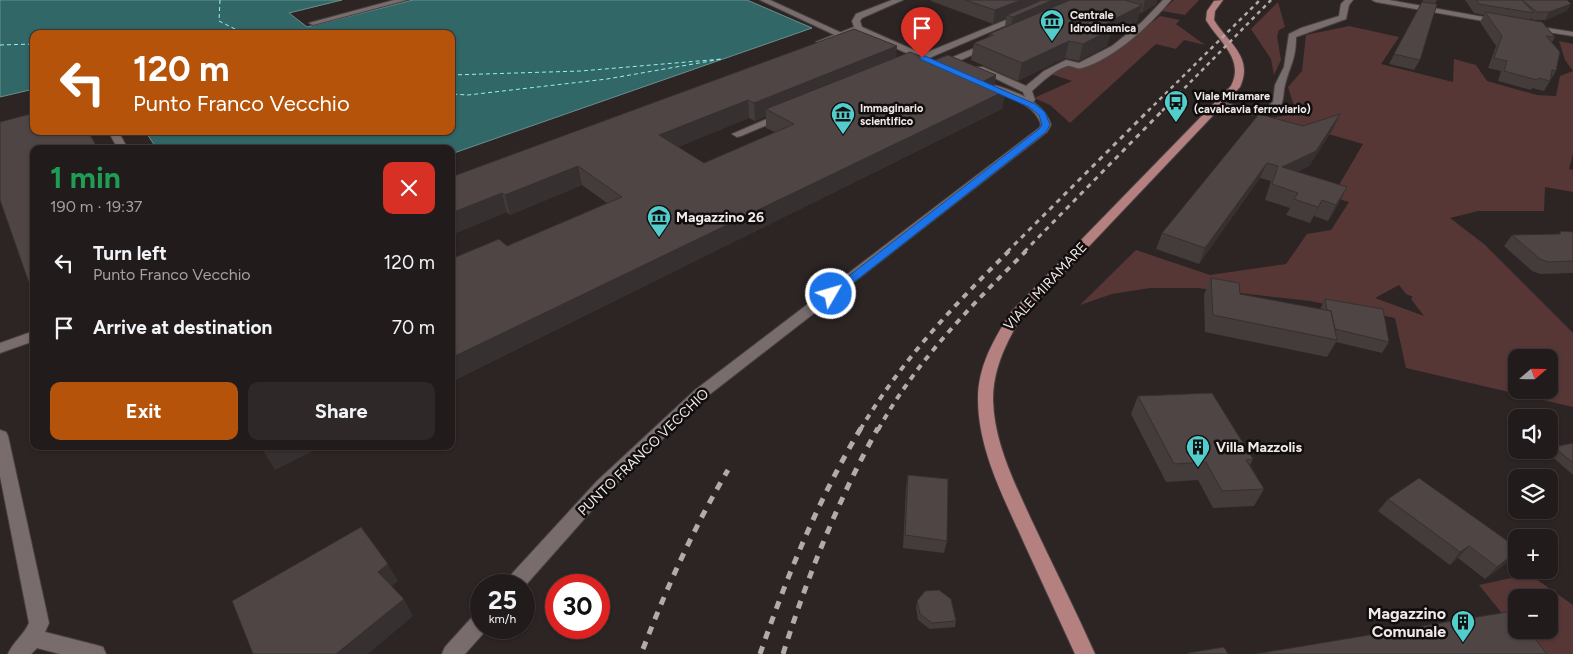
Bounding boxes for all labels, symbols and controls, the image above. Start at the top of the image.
pin [901,7,943,58]
museum icon: Centrale Idrodinamica [1039,8,1065,42]
place label: Centrale Idrodinamica [1070,9,1136,35]
icon: arrive [908,14,936,42]
text: 120 m [133,48,230,90]
icon: left [50,50,115,115]
bus stop icon: Viale Miramare (cavalcavia ferroviario) [1163,89,1189,123]
text: Punto Franco Vecchio [133,90,350,117]
place label: Viale Miramare (cavalcavia ferroviario) [1194,90,1311,116]
museum icon: Immaginario scientifico [830,101,856,135]
place label: Immaginario scientifico [860,102,924,128]
text: 1 min [50,159,121,196]
button: close [383,162,435,214]
text: 190 m · 19:37 [50,197,142,216]
museum icon: Magazzino 26 [646,204,672,238]
place label: Magazzino 26 [676,209,764,226]
street label: VIALE MIRAMARE [1000,239,1091,334]
text: Turn left [93,242,167,265]
icon: left [50,249,78,277]
text: 120 m [383,251,435,274]
text: Punto Franco Vecchio [93,265,251,284]
position arrow [804,267,856,319]
icon: arrive [50,314,78,342]
text: Arrive at destination [93,316,272,339]
text: 70 m [392,316,435,339]
north arrow [1508,349,1558,399]
map controls [1508,349,1558,639]
button: Exit [50,382,238,440]
button: Share [248,382,435,440]
street label: PUNTO FRANCO VECCHIO [574,385,712,519]
button: sound [1508,409,1558,459]
building icon: Villa Mazzolis [1185,434,1211,468]
place label: Villa Mazzolis [1216,439,1303,456]
button: layers [1508,469,1558,519]
button: + [1508,529,1558,579]
speed limit sign: 30 [545,574,610,639]
text: 25 [488,585,517,615]
button: − [1508,589,1558,639]
place label: Magazzino Comunale [1368,604,1446,641]
building icon: Magazzino Comunale [1450,609,1476,643]
text: km/h [489,612,516,626]

